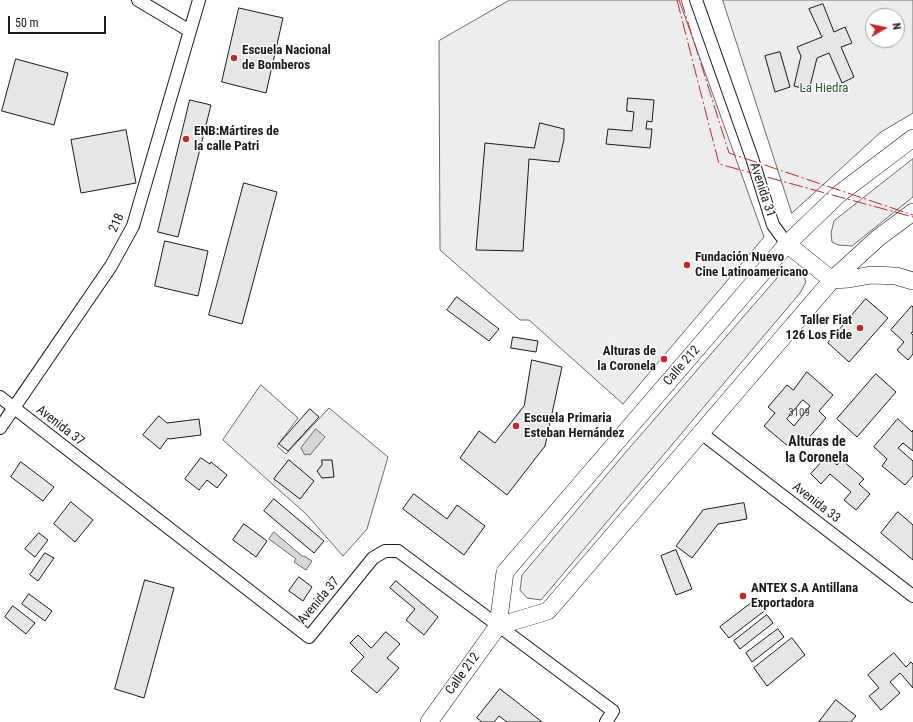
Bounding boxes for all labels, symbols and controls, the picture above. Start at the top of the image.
scale bar [10,8,108,34]
north arrow [865,8,905,48]
text: 50 m [15,16,39,30]
text: N [889,22,903,31]
place label: Escuela Nacional de Bomberos [242,43,331,74]
marker: Escuela Nacional de Bomberos [229,53,239,63]
park label: La Hiedra [800,81,848,97]
place label: ENB:Mártires de la calle Patri [194,124,279,155]
marker: ENB:Mártires de la calle Patri [181,134,191,144]
street label: Avenida 31 [746,161,778,219]
street label: 218 [106,211,128,235]
place label: Fundación Nuevo Cine Latinoamericano [695,250,808,281]
marker: Fundación Nuevo Cine Latinoamericano [682,260,692,270]
place label: Taller Fiat 126 Los Fide [786,313,852,344]
marker: Taller Fiat 126 Los Fide [855,323,865,333]
street label: Calle 212 [660,343,704,389]
place label: Alturas de la Coronela [597,344,656,375]
marker: Alturas de la Coronela [659,354,669,364]
street label: Avenida 37 [33,402,87,450]
house number: 3109 [788,406,810,420]
place label: Escuela Primaria Esteban Hernández [524,411,624,442]
marker: Escuela Primaria Esteban Hernández [511,421,521,431]
district label: Alturas de la Coronela [785,434,849,466]
street label: Avenida 33 [789,479,843,527]
street label: Avenida 37 [295,574,343,628]
place label: ANTEX S.A Antillana Exportadora [751,581,858,612]
marker: ANTEX S.A Antillana Exportadora [738,591,748,601]
street label: Calle 212 [443,650,483,698]

